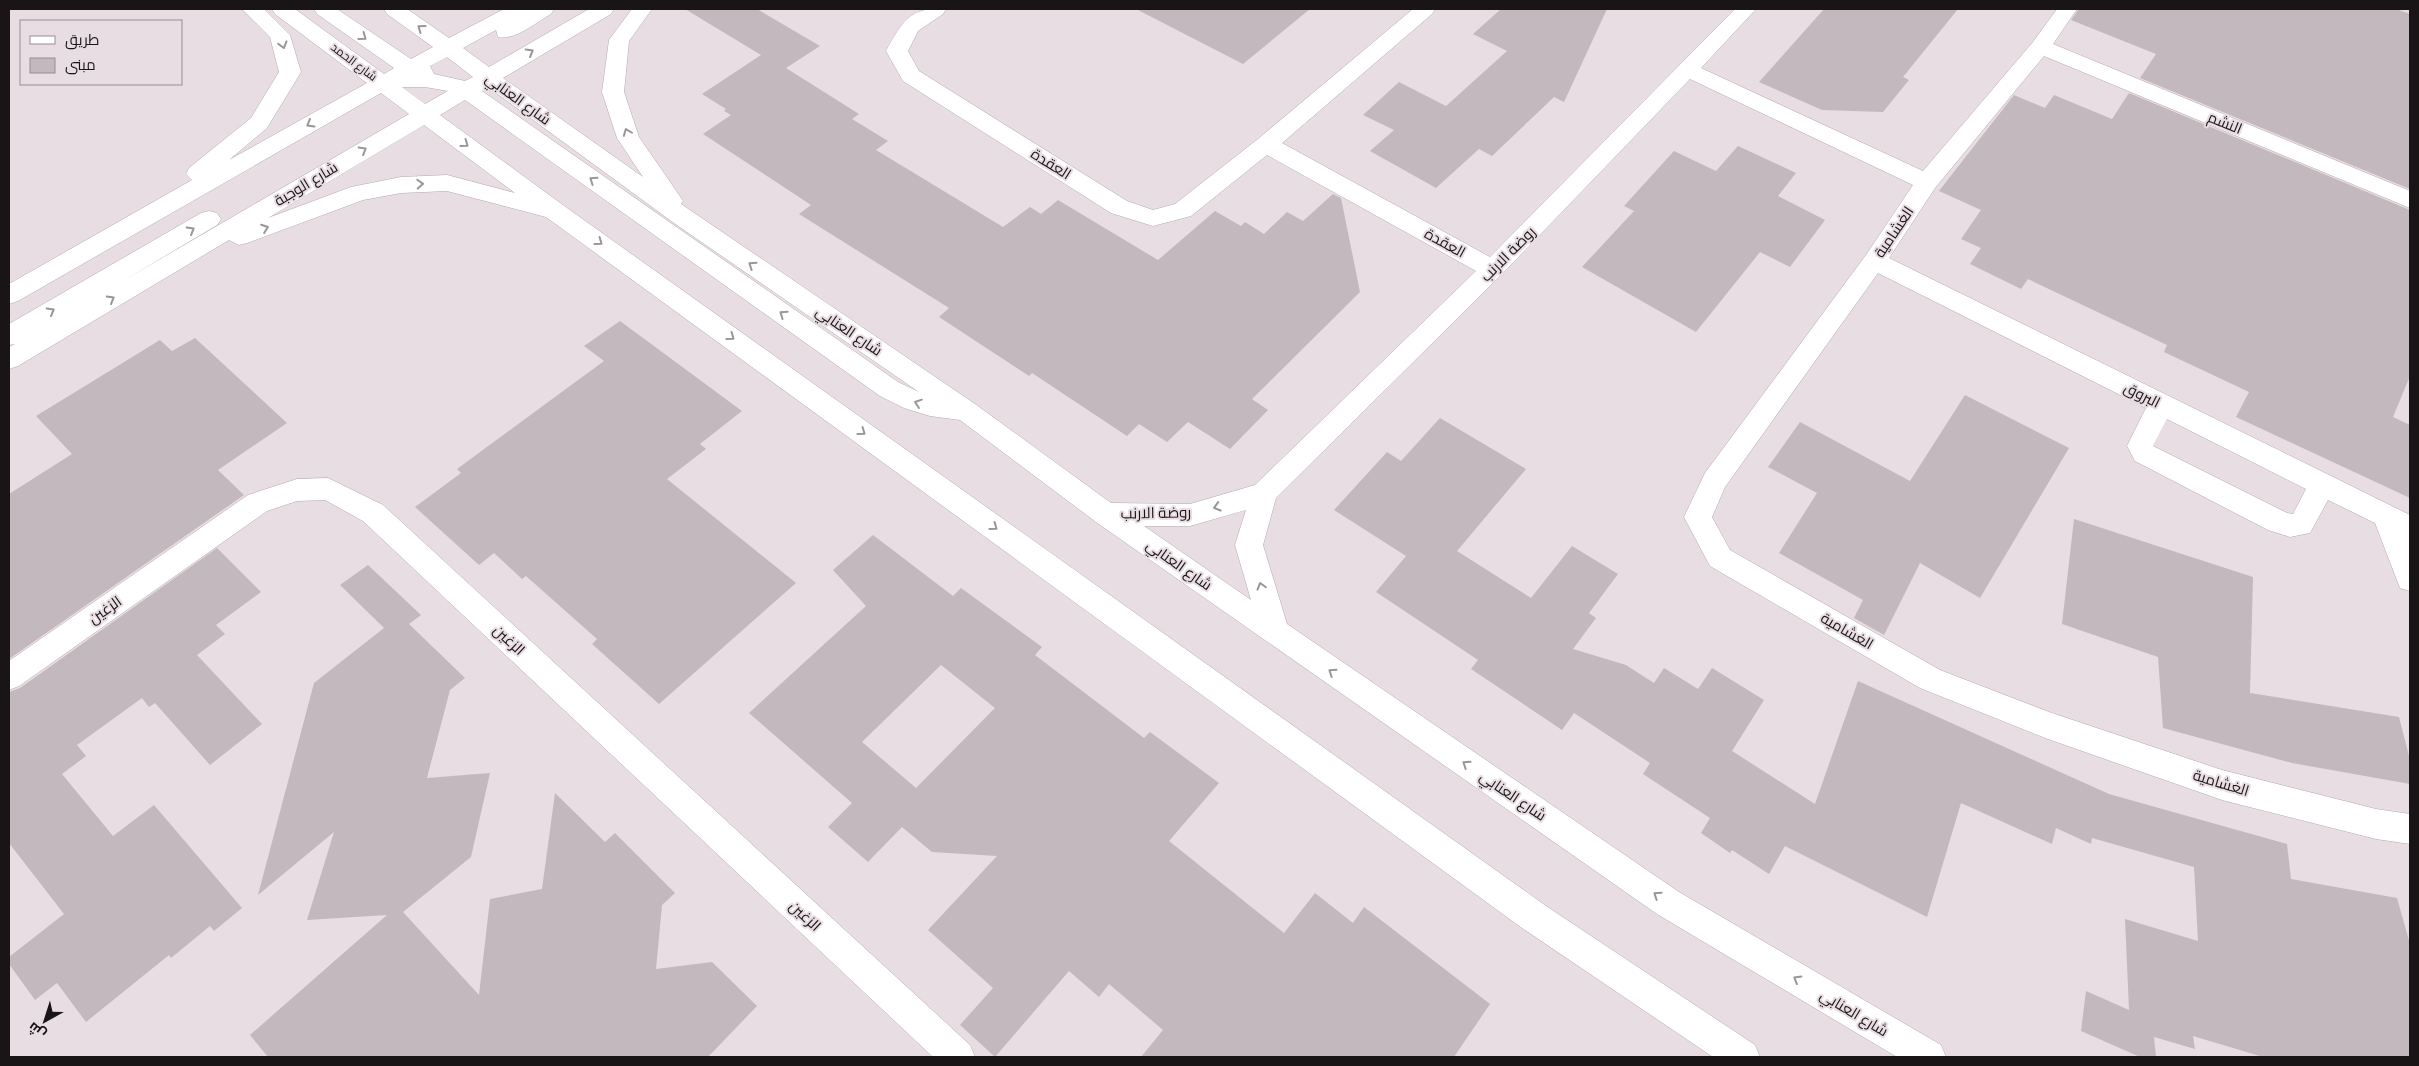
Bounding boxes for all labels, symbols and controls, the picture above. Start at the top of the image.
legend [20,20,182,85]
one-way arrow [417,25,427,34]
text: طريق [65,31,99,50]
one-way arrow [357,32,366,40]
one-way arrow [277,40,287,48]
street label: شارع الحمد [328,40,380,85]
one-way arrow [524,49,533,59]
text: مبنى [65,56,96,75]
street label: شارع العنابي [480,69,554,131]
street label: النشم [2205,108,2245,139]
one-way arrow [306,118,315,128]
one-way arrow [622,129,632,137]
one-way arrow [459,139,468,147]
street label: العقدة [1028,145,1074,183]
one-way arrow [358,147,367,157]
street label: شارع الوجبة [271,158,342,212]
one-way arrow [589,177,598,186]
one-way arrow [417,179,425,189]
street label: الغشامية [1870,203,1918,261]
street label: روضة الارنب [1477,223,1539,285]
one-way arrow [260,224,269,234]
street label: العقدة [1421,224,1469,262]
one-way arrow [186,226,195,236]
one-way arrow [593,236,603,245]
one-way arrow [748,262,758,271]
one-way arrow [106,295,115,305]
street label: شارع العنابي [811,302,886,362]
one-way arrow [45,308,54,318]
one-way arrow [779,310,788,320]
one-way arrow [725,331,735,340]
street label: البروق [2120,378,2163,413]
one-way arrow [914,399,923,409]
one-way arrow [857,426,866,435]
one-way arrow [1214,502,1222,512]
street label: روضة الارنب [1121,503,1191,523]
one-way arrow [988,521,998,530]
street label: شارع العنابي [1141,536,1215,597]
one-way arrow [1256,582,1266,590]
street label: الزغين [85,592,126,629]
street label: الغشامية [1817,609,1877,653]
street label: الزغين [489,621,528,660]
one-way arrow [1328,669,1338,678]
one-way arrow [1462,761,1472,770]
street label: الغشامية [2191,766,2251,800]
street label: شارع العنابي [1475,767,1550,827]
one-way arrow [1654,892,1663,901]
street label: الزغين [785,897,824,936]
one-way arrow [1793,975,1802,985]
street label: شارع العنابي [1815,986,1891,1043]
north arrow [20,996,70,1046]
text: ش [25,1018,49,1043]

